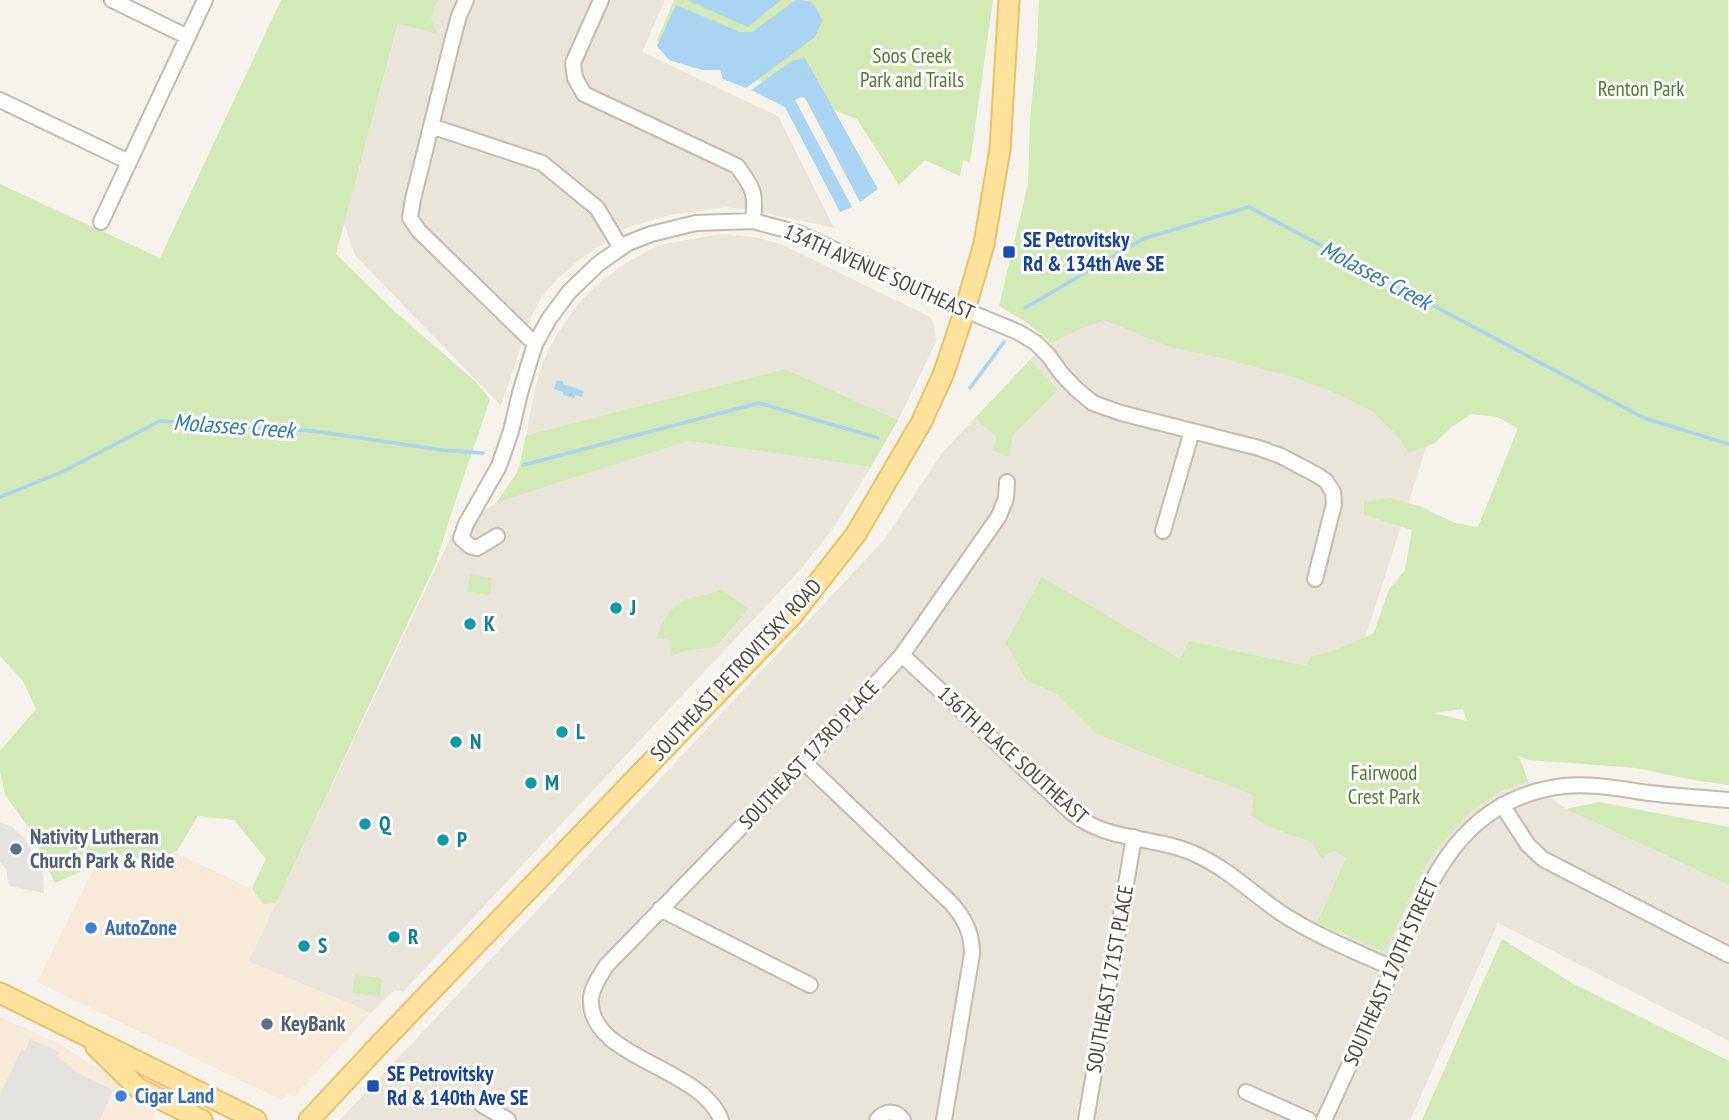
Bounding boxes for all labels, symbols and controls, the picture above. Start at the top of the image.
park label: Soos Creek Park and Trails [860,42,964,93]
park label: Renton Park [1598,75,1684,102]
street label: 134TH AVENUE SOUTHEAST [780,217,979,326]
place label: SE Petrovitsky Rd & 134th Ave SE [1023,226,1164,277]
water label: Molasses Creek [1316,233,1439,317]
marker: SE Petrovitsky Rd & 134th Ave SE [1001,244,1017,260]
water label: Molasses Creek [173,407,299,444]
street label: SOUTHEAST PETROVITSKY ROAD [644,573,827,766]
place label: J [629,594,636,621]
marker: J [608,600,624,616]
place label: K [484,610,495,637]
marker: K [462,616,478,632]
street label: SOUTHEAST 173RD PLACE [733,675,885,835]
street label: 136TH PLACE SOUTHEAST [932,680,1095,830]
place label: L [576,718,585,745]
marker: L [554,724,570,740]
place label: N [470,728,481,755]
marker: N [448,734,464,750]
park label: Fairwood Crest Park [1348,759,1420,810]
place label: M [545,769,559,796]
marker: M [523,775,539,791]
place label: Q [379,810,392,837]
marker: Q [357,816,373,832]
place label: Nativity Lutheran Church Park & Ride [30,823,174,874]
place label: P [457,826,467,853]
marker: P [435,832,451,848]
marker: Nativity Lutheran Church Park & Ride [8,841,24,857]
street label: SOUTHEAST 170TH STREET [1337,873,1444,1070]
street label: SOUTHEAST 171ST PLACE [1080,883,1139,1075]
place label: AutoZone [104,914,177,941]
marker: AutoZone [83,920,99,936]
place label: R [408,923,419,950]
marker: R [386,929,402,945]
place label: S [318,932,327,959]
marker: S [296,938,312,954]
place label: KeyBank [281,1010,346,1037]
marker: KeyBank [259,1016,275,1032]
place label: SE Petrovitsky Rd & 140th Ave SE [387,1060,528,1111]
marker: SE Petrovitsky Rd & 140th Ave SE [365,1078,381,1094]
place label: Cigar Land [135,1082,214,1109]
marker: Cigar Land [113,1088,129,1104]

